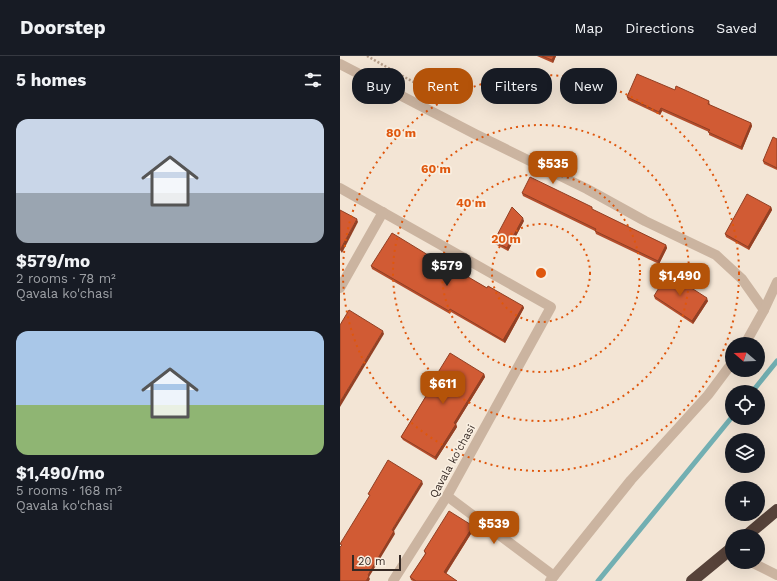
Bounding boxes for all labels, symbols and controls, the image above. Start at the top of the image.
text: Doorstep [20,16,106,39]
text: Map [575,20,603,36]
text: Directions [625,20,694,36]
text: Saved [716,20,757,36]
chip: Buy [352,68,405,104]
chip: Rent [413,68,473,104]
chip: Filters [481,68,552,104]
chip: New [560,68,617,104]
icon: filters [302,69,324,91]
text: 5 homes [16,70,86,90]
text: 80 m [386,126,416,140]
icon: home [134,145,206,217]
pin: $535 [529,151,577,185]
text: $535 [537,156,569,171]
text: 60 m [421,162,451,176]
text: 40 m [456,196,486,210]
text: 20 m [491,232,521,246]
text: $579/mo [16,251,90,271]
pin: $579 [423,253,471,287]
text: $579 [431,258,463,273]
pin: $1,490 [647,263,713,297]
centre of rings [534,266,548,280]
text: $1,490 [659,268,701,283]
text: 2 rooms · 78 m² [16,271,116,286]
text: Qavala ko'chasi [16,286,113,301]
north arrow [725,337,765,377]
map controls [725,337,765,569]
icon: home [134,357,206,429]
pin: $611 [419,371,467,405]
text: $611 [429,376,457,391]
button: locate [725,385,765,425]
street label: Qavala ko'chasi [427,422,478,500]
button: layers [725,433,765,473]
text: $1,490/mo [16,463,105,483]
button: + [725,481,765,521]
text: 5 rooms · 168 m² [16,483,122,498]
text: Qavala ko'chasi [16,498,113,513]
pin: $539 [470,511,518,545]
text: $539 [478,516,510,531]
button: − [725,529,765,569]
scale bar [352,553,401,572]
text: 20 m [358,555,386,568]

